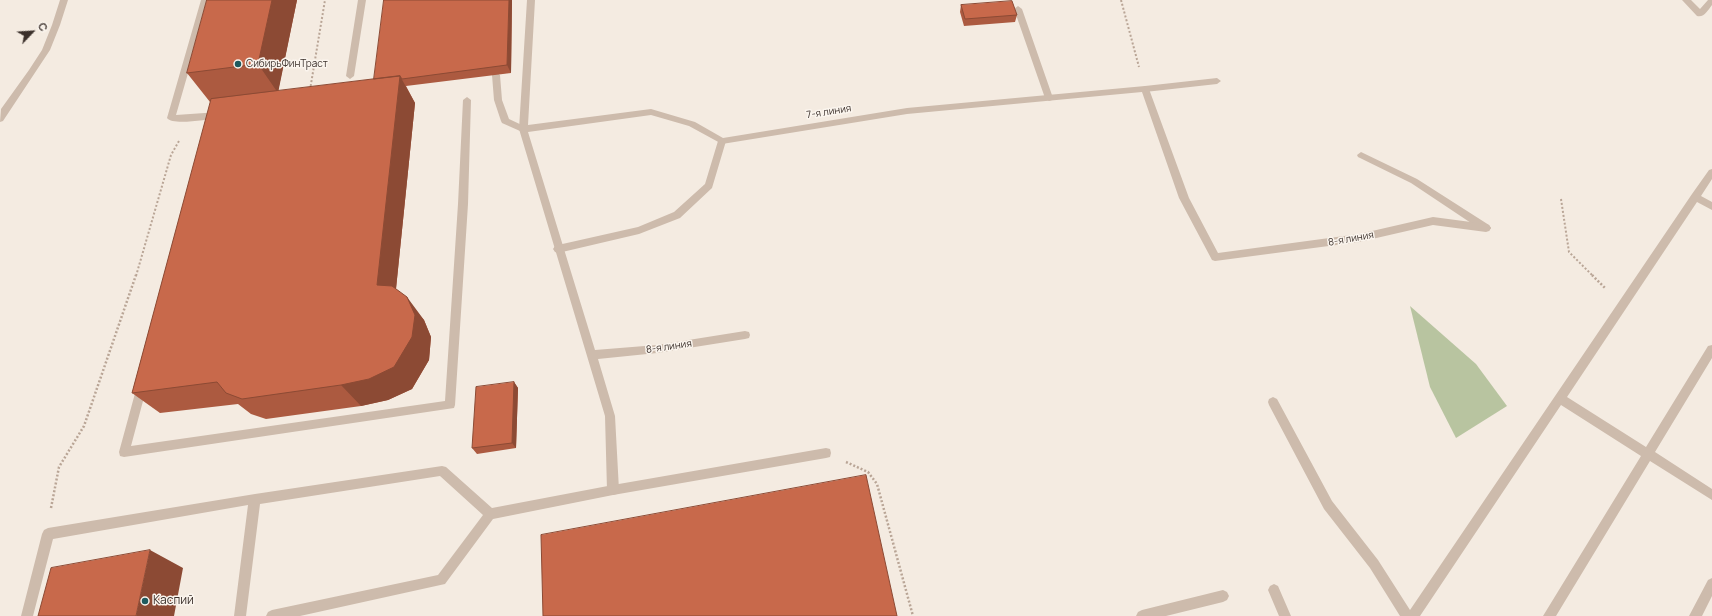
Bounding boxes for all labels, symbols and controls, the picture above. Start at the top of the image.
north arrow [12,12,52,52]
text: С [35,20,52,34]
place label: СибирьФинТраст [246,58,328,70]
marker: СибирьФинТраст [233,59,243,69]
street label: 7-я линия [806,103,852,121]
street label: 8-я линия [1327,229,1375,249]
street label: 8-я линия [645,338,693,356]
place label: Каспий [153,594,194,608]
marker: Каспий [140,596,150,606]

